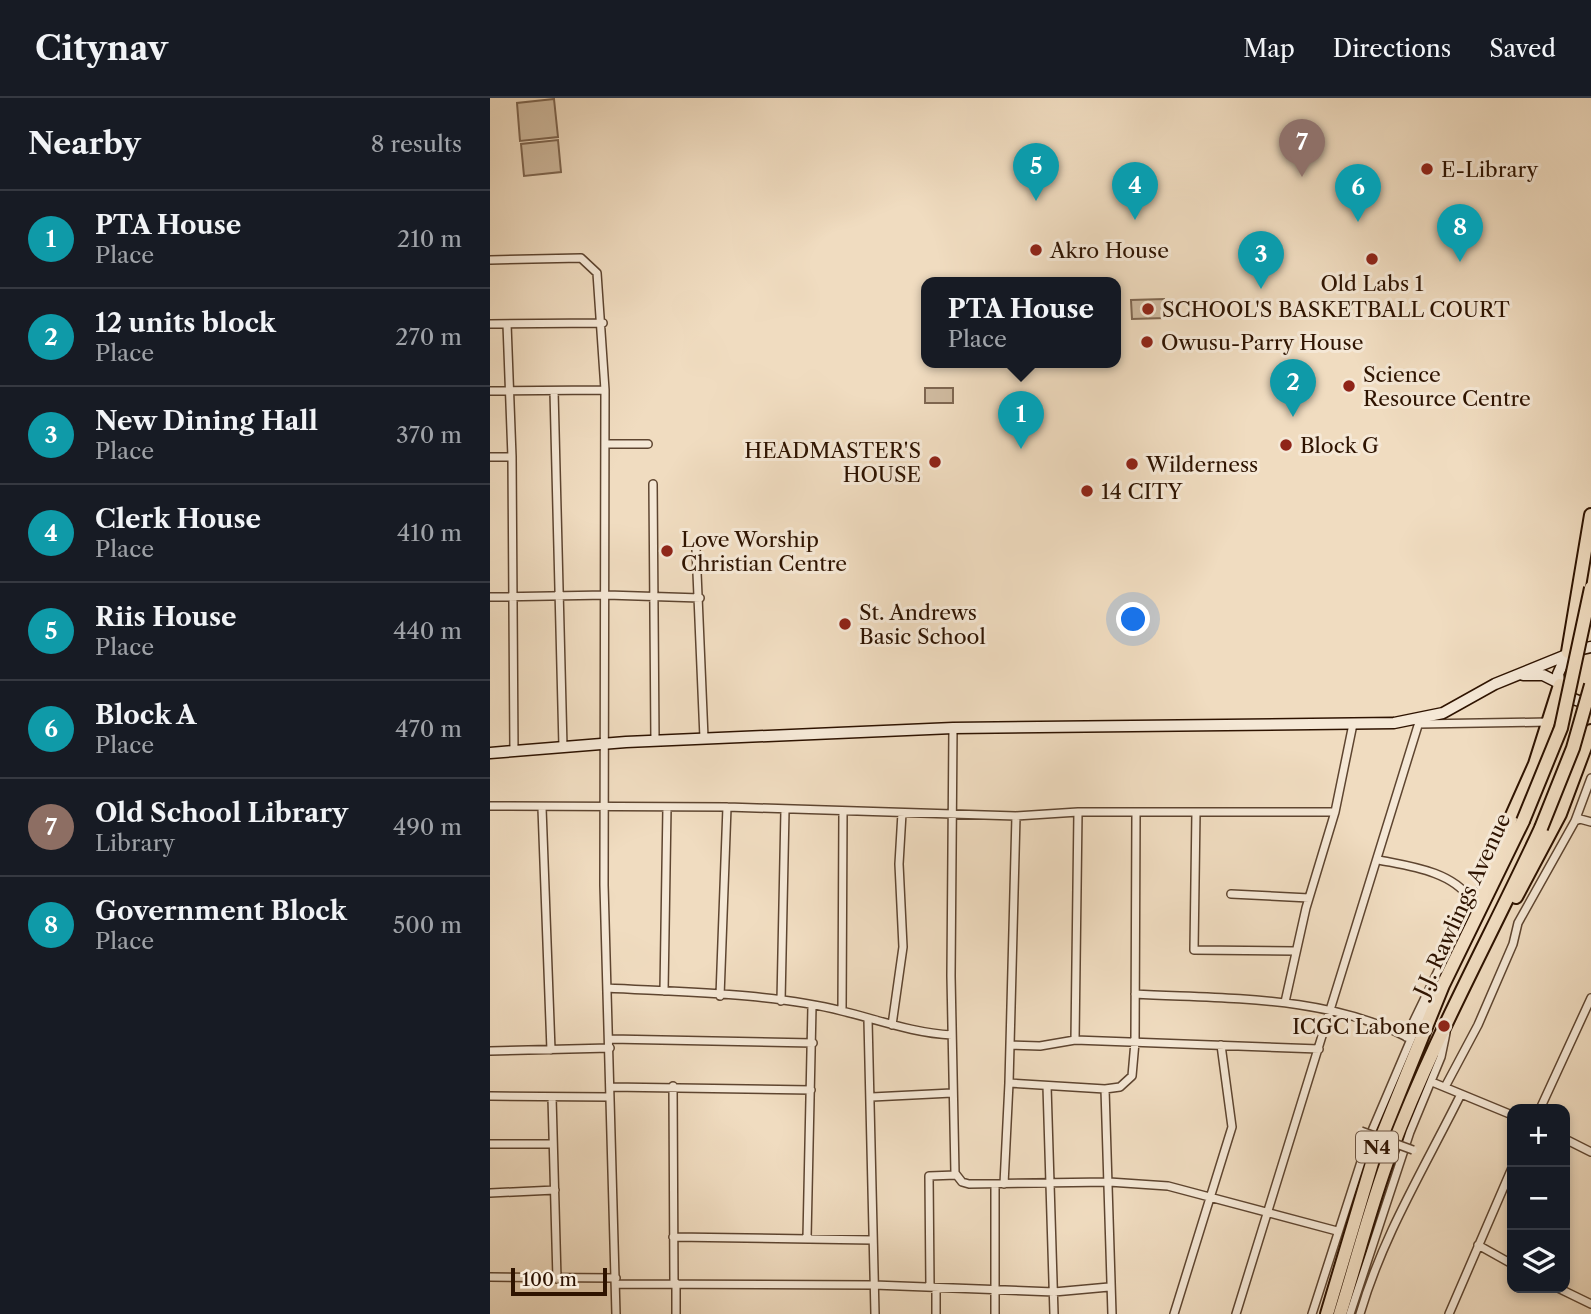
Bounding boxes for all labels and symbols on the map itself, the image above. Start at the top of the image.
pin: 7 [1279,119,1325,177]
pin: 5 [1013,143,1059,201]
place label: E-Library [1441,157,1538,182]
marker: E-Library [1419,161,1435,177]
pin: 4 [1112,162,1158,220]
pin: 6 [1335,164,1381,222]
pin: 8 [1437,204,1483,262]
pin: 3 [1238,231,1284,289]
place label: Akro House [1049,238,1169,263]
marker: Akro House [1028,242,1044,258]
marker: Old Labs 1 [1364,251,1380,267]
place label: Old Labs 1 [1321,271,1424,296]
place label: SCHOOL'S BASKETBALL COURT [1162,297,1510,322]
marker: SCHOOL'S BASKETBALL COURT [1140,301,1156,317]
place label: Owusu-Parry House [1161,330,1363,355]
marker: Owusu-Parry House [1139,334,1155,350]
pin: 2 [1270,359,1316,417]
place label: Science Resource Centre [1363,362,1531,411]
marker: Science Resource Centre [1341,378,1357,394]
pin: 1 [998,391,1044,449]
place label: Block G [1300,433,1379,458]
marker: Block G [1278,437,1294,453]
place label: HEADMASTER'S HOUSE [744,438,921,487]
place label: Wilderness [1145,452,1258,477]
marker: HEADMASTER'S HOUSE [927,454,943,470]
marker: Wilderness [1124,456,1140,472]
place label: 14 CITY [1101,479,1183,504]
marker: 14 CITY [1079,483,1095,499]
place label: Love Worship Christian Centre [681,527,847,576]
marker: Love Worship Christian Centre [659,543,675,559]
place label: St. Andrews Basic School [859,600,986,649]
your location [1116,602,1150,636]
marker: St. Andrews Basic School [837,616,853,632]
street label: J.J. Rawlings Avenue [1407,809,1515,1003]
place label: ICGC Labone [1292,1014,1430,1039]
marker: ICGC Labone [1436,1018,1452,1034]
road number: N4 [1356,1132,1398,1162]
scale bar [511,1265,607,1297]

